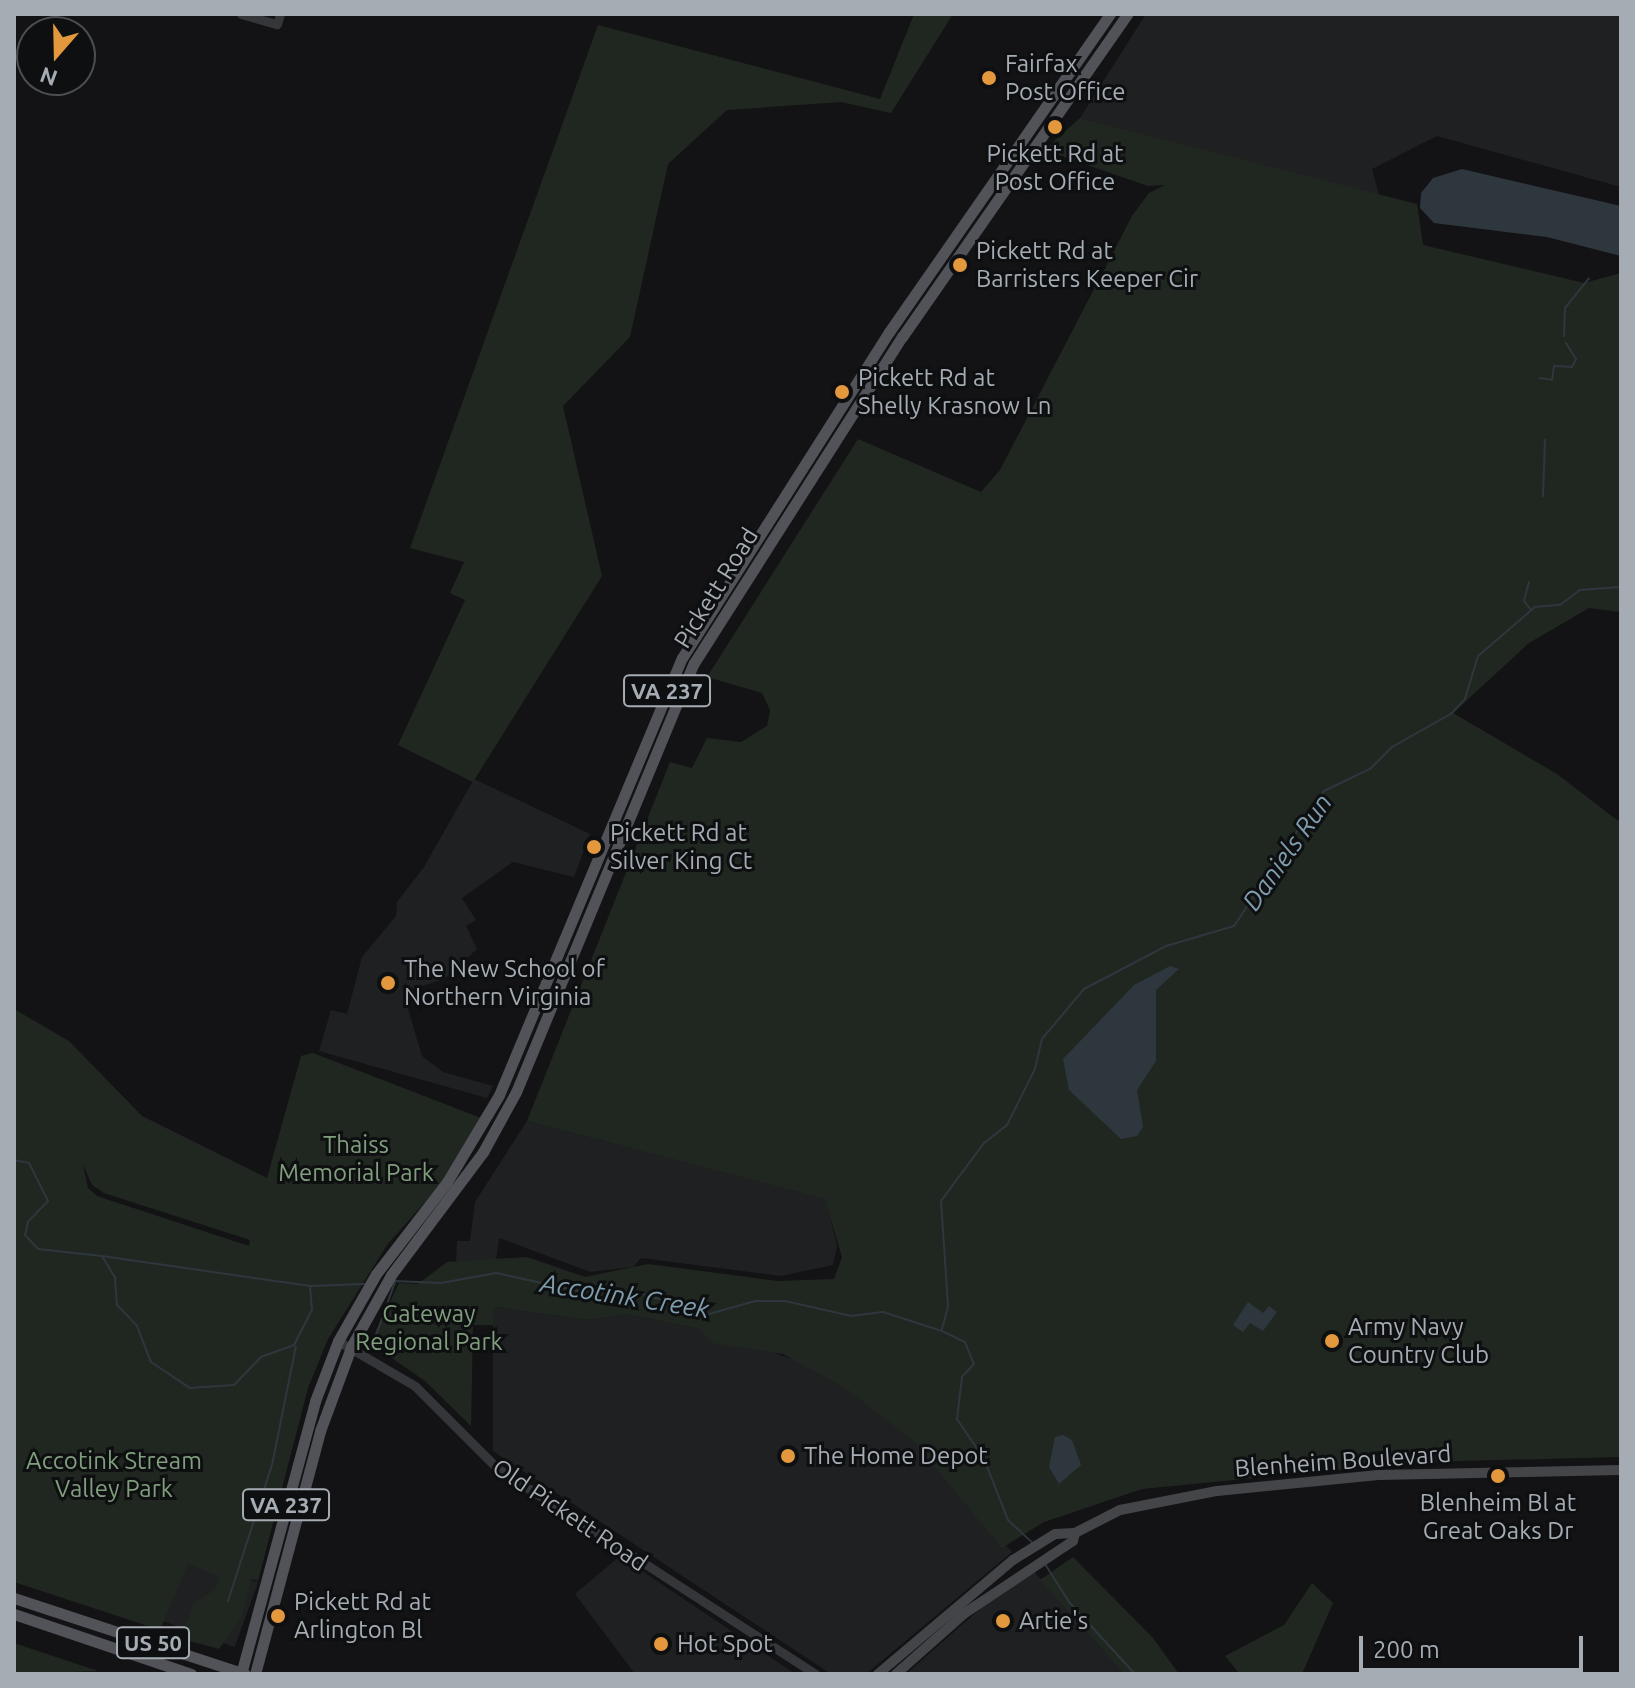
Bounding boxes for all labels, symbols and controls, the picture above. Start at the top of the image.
north arrow [16,16,96,96]
place label: Fairfax Post Office [1005,50,1126,106]
text: N [36,63,60,92]
marker: Fairfax Post Office [980,69,998,87]
marker: Pickett Rd at Post Office [1046,118,1064,136]
place label: Pickett Rd at Post Office [987,140,1123,196]
place label: Pickett Rd at Barristers Keeper Cir [976,237,1198,293]
marker: Pickett Rd at Barristers Keeper Cir [951,256,969,274]
place label: Pickett Rd at Shelly Krasnow Ln [858,364,1051,420]
marker: Pickett Rd at Shelly Krasnow Ln [833,383,851,401]
street label: Pickett Road [668,523,764,653]
road number: VA 237 [623,673,711,709]
water label: Daniels Run [1235,788,1339,916]
place label: Pickett Rd at Silver King Ct [610,819,752,875]
marker: Pickett Rd at Silver King Ct [585,838,603,856]
place label: The New School of Northern Virginia [404,955,605,1011]
marker: The New School of Northern Virginia [379,974,397,992]
park label: Thaiss Memorial Park [278,1131,434,1187]
water label: Accotink Creek [538,1267,712,1325]
park label: Gateway Regional Park [355,1300,503,1356]
place label: Army Navy Country Club [1348,1313,1489,1369]
marker: Army Navy Country Club [1323,1332,1341,1350]
street label: Blenheim Boulevard [1234,1439,1452,1483]
place label: The Home Depot [804,1442,988,1470]
park label: Accotink Stream Valley Park [26,1447,202,1503]
marker: The Home Depot [779,1447,797,1465]
street label: Old Pickett Road [487,1453,653,1577]
marker: Blenheim Bl at Great Oaks Dr [1489,1467,1507,1485]
road number: VA 237 [242,1487,330,1523]
place label: Blenheim Bl at Great Oaks Dr [1420,1489,1576,1545]
place label: Pickett Rd at Arlington Bl [294,1588,431,1644]
marker: Pickett Rd at Arlington Bl [269,1607,287,1625]
place label: Artie's [1019,1607,1088,1635]
marker: Artie's [994,1612,1012,1630]
scale bar [1363,1620,1587,1670]
road number: US 50 [115,1625,191,1661]
place label: Hot Spot [677,1630,773,1658]
marker: Hot Spot [652,1635,670,1653]
text: 200 m [1373,1636,1440,1663]

